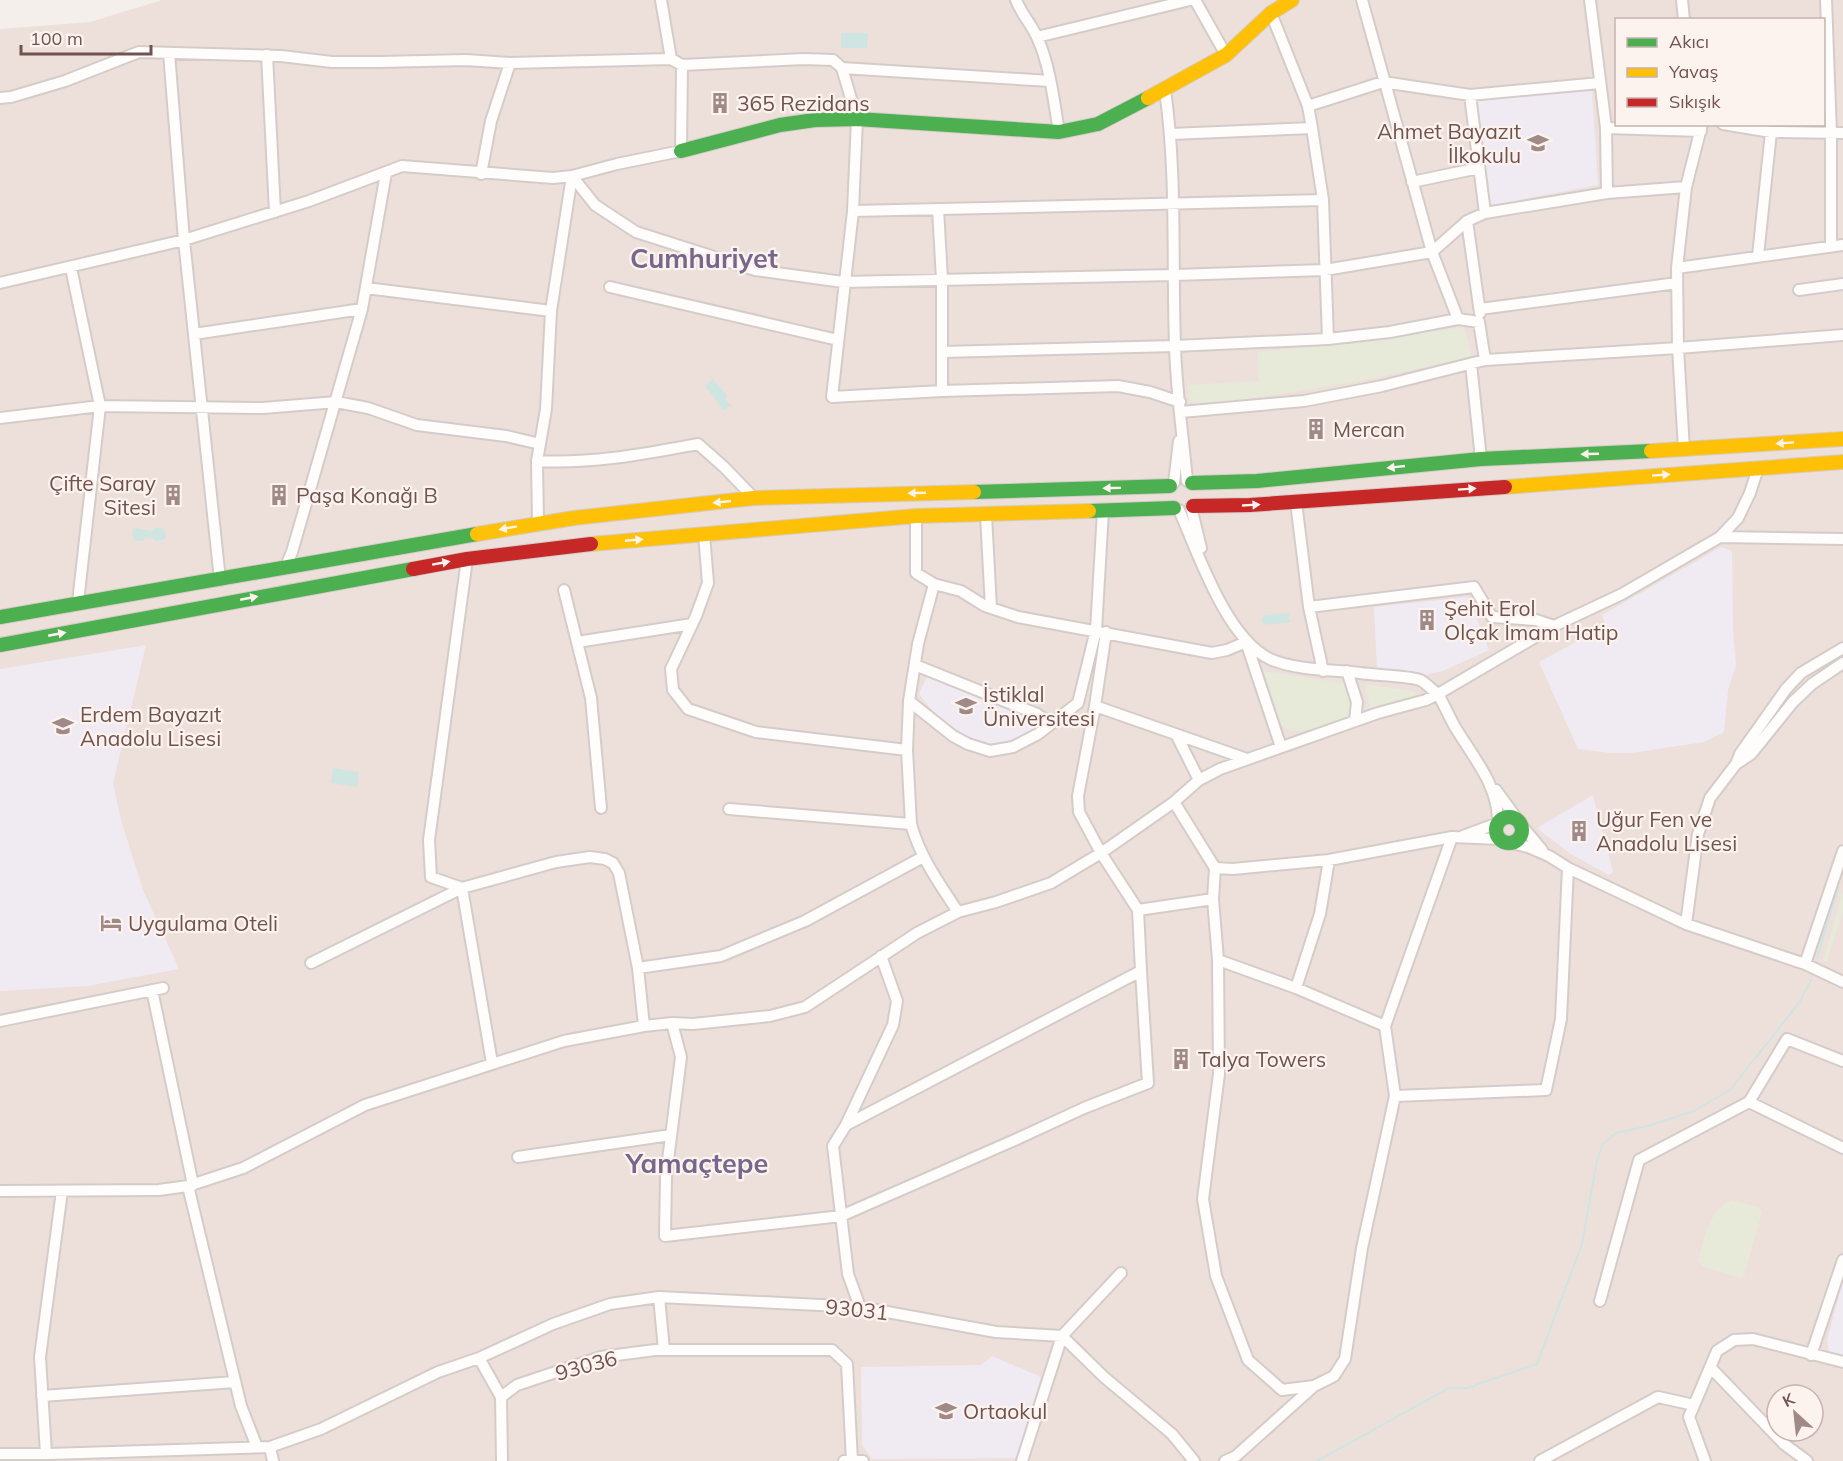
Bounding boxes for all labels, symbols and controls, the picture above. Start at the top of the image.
scale bar [21,18,152,56]
legend [1615,18,1825,126]
text: 100 m [30,27,83,50]
text: Akıcı [1669,30,1709,53]
text: Yavaş [1668,60,1718,83]
place label: 365 Rezidans [737,90,870,116]
text: Sıkışık [1669,90,1721,113]
building icon: 365 Rezidans [708,91,732,115]
place label: Ahmet Bayazıt İlkokulu [1377,118,1521,168]
school or university icon: Ahmet Bayazıt İlkokulu [1526,131,1550,155]
district label: Cumhuriyet [630,241,778,275]
place label: Mercan [1333,416,1405,442]
building icon: Mercan [1304,417,1328,441]
one-way arrow [1775,438,1794,448]
one-way arrow [1580,450,1599,459]
one-way arrow [1386,462,1405,472]
place label: Çifte Saray Sitesi [49,470,156,520]
one-way arrow [1652,470,1671,480]
place label: Paşa Konağı B [296,482,438,508]
building icon: Çifte Saray Sitesi [161,483,185,507]
building icon: Paşa Konağı B [267,483,291,507]
one-way arrow [1102,483,1121,493]
one-way arrow [1457,484,1476,494]
one-way arrow [907,489,926,498]
one-way arrow [713,497,732,506]
one-way arrow [1242,500,1261,509]
one-way arrow [498,523,517,532]
one-way arrow [625,535,644,545]
one-way arrow [432,558,451,567]
one-way arrow [240,593,259,602]
place label: Şehit Erol Olçak İmam Hatip [1444,595,1618,645]
building icon: Şehit Erol Olçak İmam Hatip [1415,608,1439,632]
one-way arrow [48,629,67,638]
place label: İstiklal Üniversitesi [983,681,1095,731]
school or university icon: İstiklal Üniversitesi [954,694,978,718]
place label: Erdem Bayazıt Anadolu Lisesi [80,701,221,751]
school or university icon: Erdem Bayazıt Anadolu Lisesi [51,714,75,738]
place label: Uğur Fen ve Anadolu Lisesi [1596,806,1737,856]
building icon: Uğur Fen ve Anadolu Lisesi [1567,819,1591,843]
place label: Uygulama Oteli [128,910,278,936]
hotel icon: Uygulama Oteli [99,911,123,935]
place label: Talya Towers [1198,1046,1326,1072]
building icon: Talya Towers [1169,1047,1193,1071]
district label: Yamaçtepe [625,1146,768,1180]
street label: 93031 [824,1293,890,1325]
street label: 93036 [552,1344,620,1386]
north arrow [1765,1383,1825,1443]
text: K [1779,1388,1799,1411]
place label: Ortaokul [963,1398,1047,1424]
school or university icon: Ortaokul [934,1399,958,1423]

